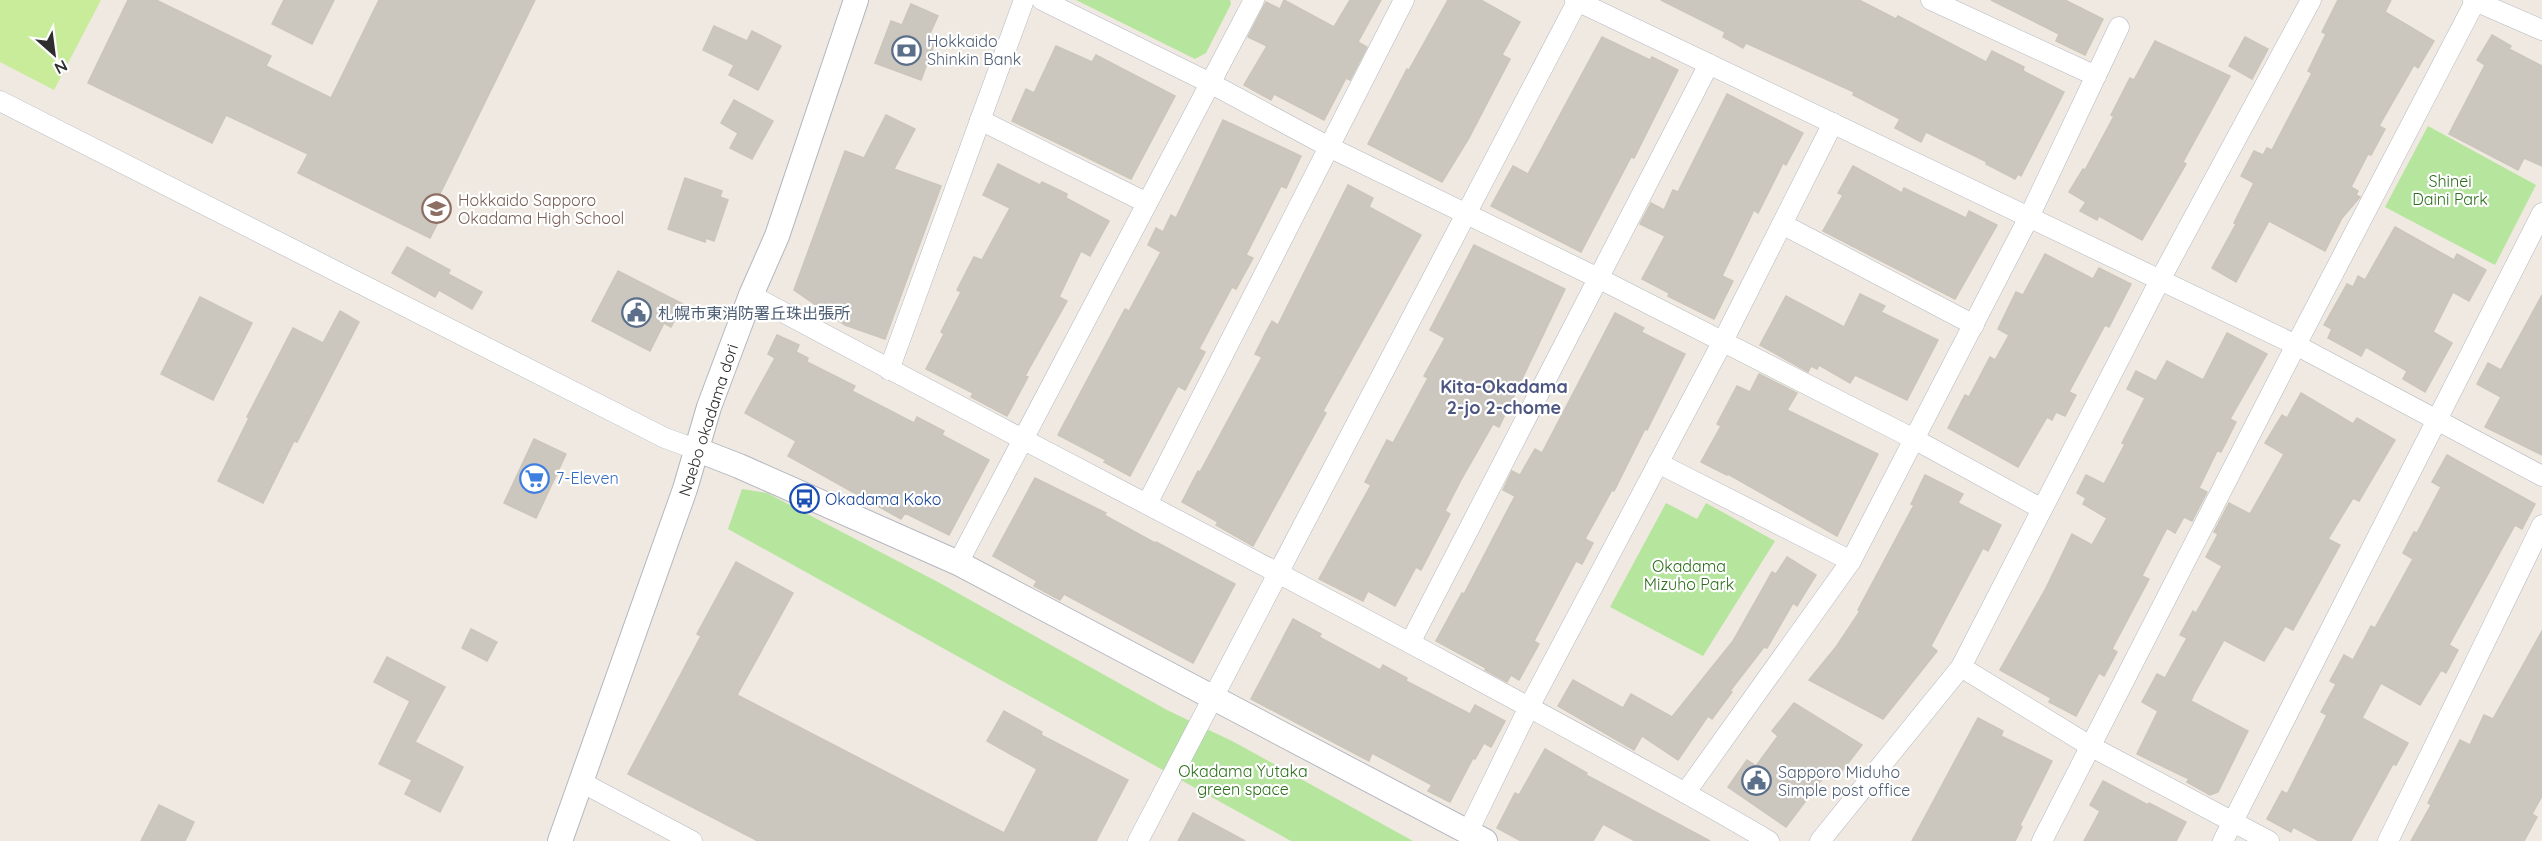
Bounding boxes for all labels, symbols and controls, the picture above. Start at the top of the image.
north arrow [24,24,84,84]
place label: Hokkaido Shinkin Bank [927,31,1021,69]
bank icon: Hokkaido Shinkin Bank [890,34,922,66]
text: N [51,56,71,79]
park label: Shinei Daini Park [2412,171,2488,209]
place label: Hokkaido Sapporo Okadama High School [458,190,624,228]
school or university icon: Hokkaido Sapporo Okadama High School [421,193,453,225]
public building icon: 札幌市東消防署丘珠出張所 [621,297,653,329]
place label: 札幌市東消防署丘珠出張所 [658,303,850,323]
street label: Naebo okadama dori [674,341,742,499]
district label: Kita-Okadama 2-jo 2-chome [1440,375,1568,419]
supermarket icon: 7-Eleven [519,462,551,494]
place label: 7-Eleven [556,468,619,488]
bus stop icon: Okadama Koko [788,483,820,515]
place label: Okadama Koko [825,489,942,509]
park label: Okadama Mizuho Park [1644,556,1734,594]
park label: Okadama Yutaka green space [1178,761,1308,799]
place label: Sapporo Miduho Simple post office [1778,762,1910,800]
public building icon: Sapporo Miduho Simple post office [1741,765,1773,797]

